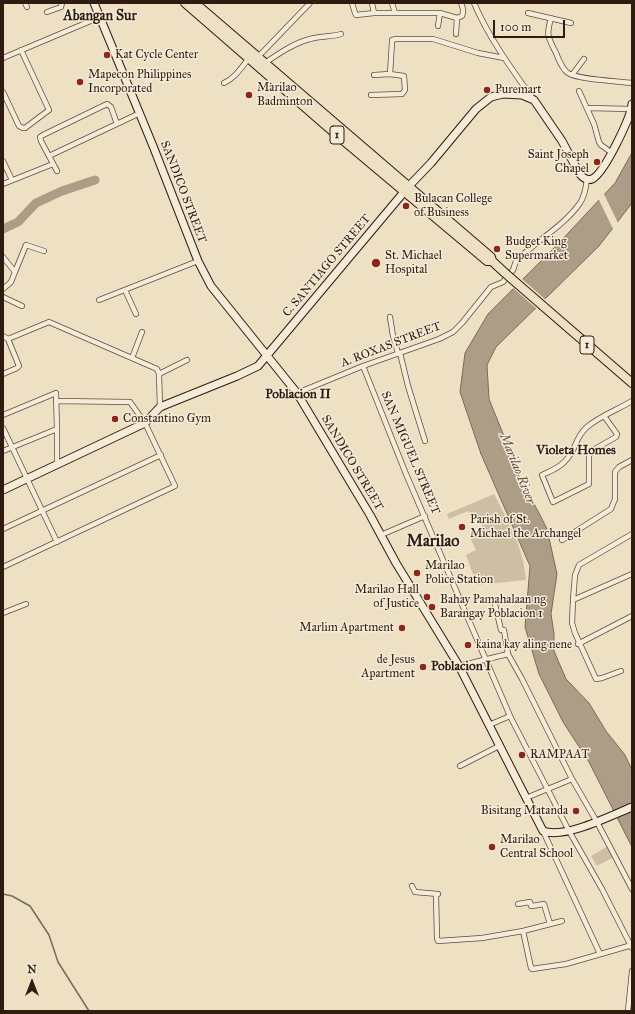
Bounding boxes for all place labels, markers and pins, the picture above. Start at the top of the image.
place label: Kat Cycle Center [115,48,198,62]
marker: Kat Cycle Center [102,50,112,60]
place label: Mapecon Philippines Incorporated [88,68,191,96]
marker: Mapecon Philippines Incorporated [75,77,85,87]
place label: Marilao Badminton [257,81,313,109]
place label: Puremart [495,83,542,97]
marker: Puremart [482,85,492,95]
marker: Marilao Badminton [244,90,254,100]
place label: Saint Joseph Chapel [528,148,589,176]
marker: Saint Joseph Chapel [592,157,602,167]
place label: Bulacan College of Business [414,192,492,220]
marker: Bulacan College of Business [401,201,411,211]
place label: Budget King Supermarket [505,235,568,263]
marker: Budget King Supermarket [492,244,502,254]
place label: St. Michael Hospital [385,249,442,277]
marker: St. Michael Hospital [370,257,382,269]
place label: Constantino Gym [123,412,211,426]
marker: Constantino Gym [110,414,120,424]
place label: Parish of St. Michael the Archangel [470,513,581,541]
marker: Parish of St. Michael the Archangel [457,522,467,532]
place label: Marilao Police Station [425,559,493,587]
marker: Marilao Police Station [412,568,422,578]
place label: Marilao Hall of Justice [355,583,419,611]
marker: Marilao Hall of Justice [422,592,432,602]
place label: Bahay Pamahalaan ng Barangay Poblacion 1 [440,593,546,621]
marker: Bahay Pamahalaan ng Barangay Poblacion 1 [427,602,437,612]
place label: Marlim Apartment [299,621,394,635]
marker: Marlim Apartment [397,623,407,633]
place label: kaina kay aling nene [476,638,572,652]
marker: kaina kay aling nene [463,640,473,650]
place label: de Jesus Apartment [361,653,415,681]
marker: de Jesus Apartment [418,662,428,672]
place label: RAMPAAT [530,748,590,762]
marker: RAMPAAT [517,750,527,760]
place label: Bisitang Matanda [481,804,568,818]
marker: Bisitang Matanda [571,806,581,816]
place label: Marilao Central School [500,833,573,861]
marker: Marilao Central School [487,842,497,852]

